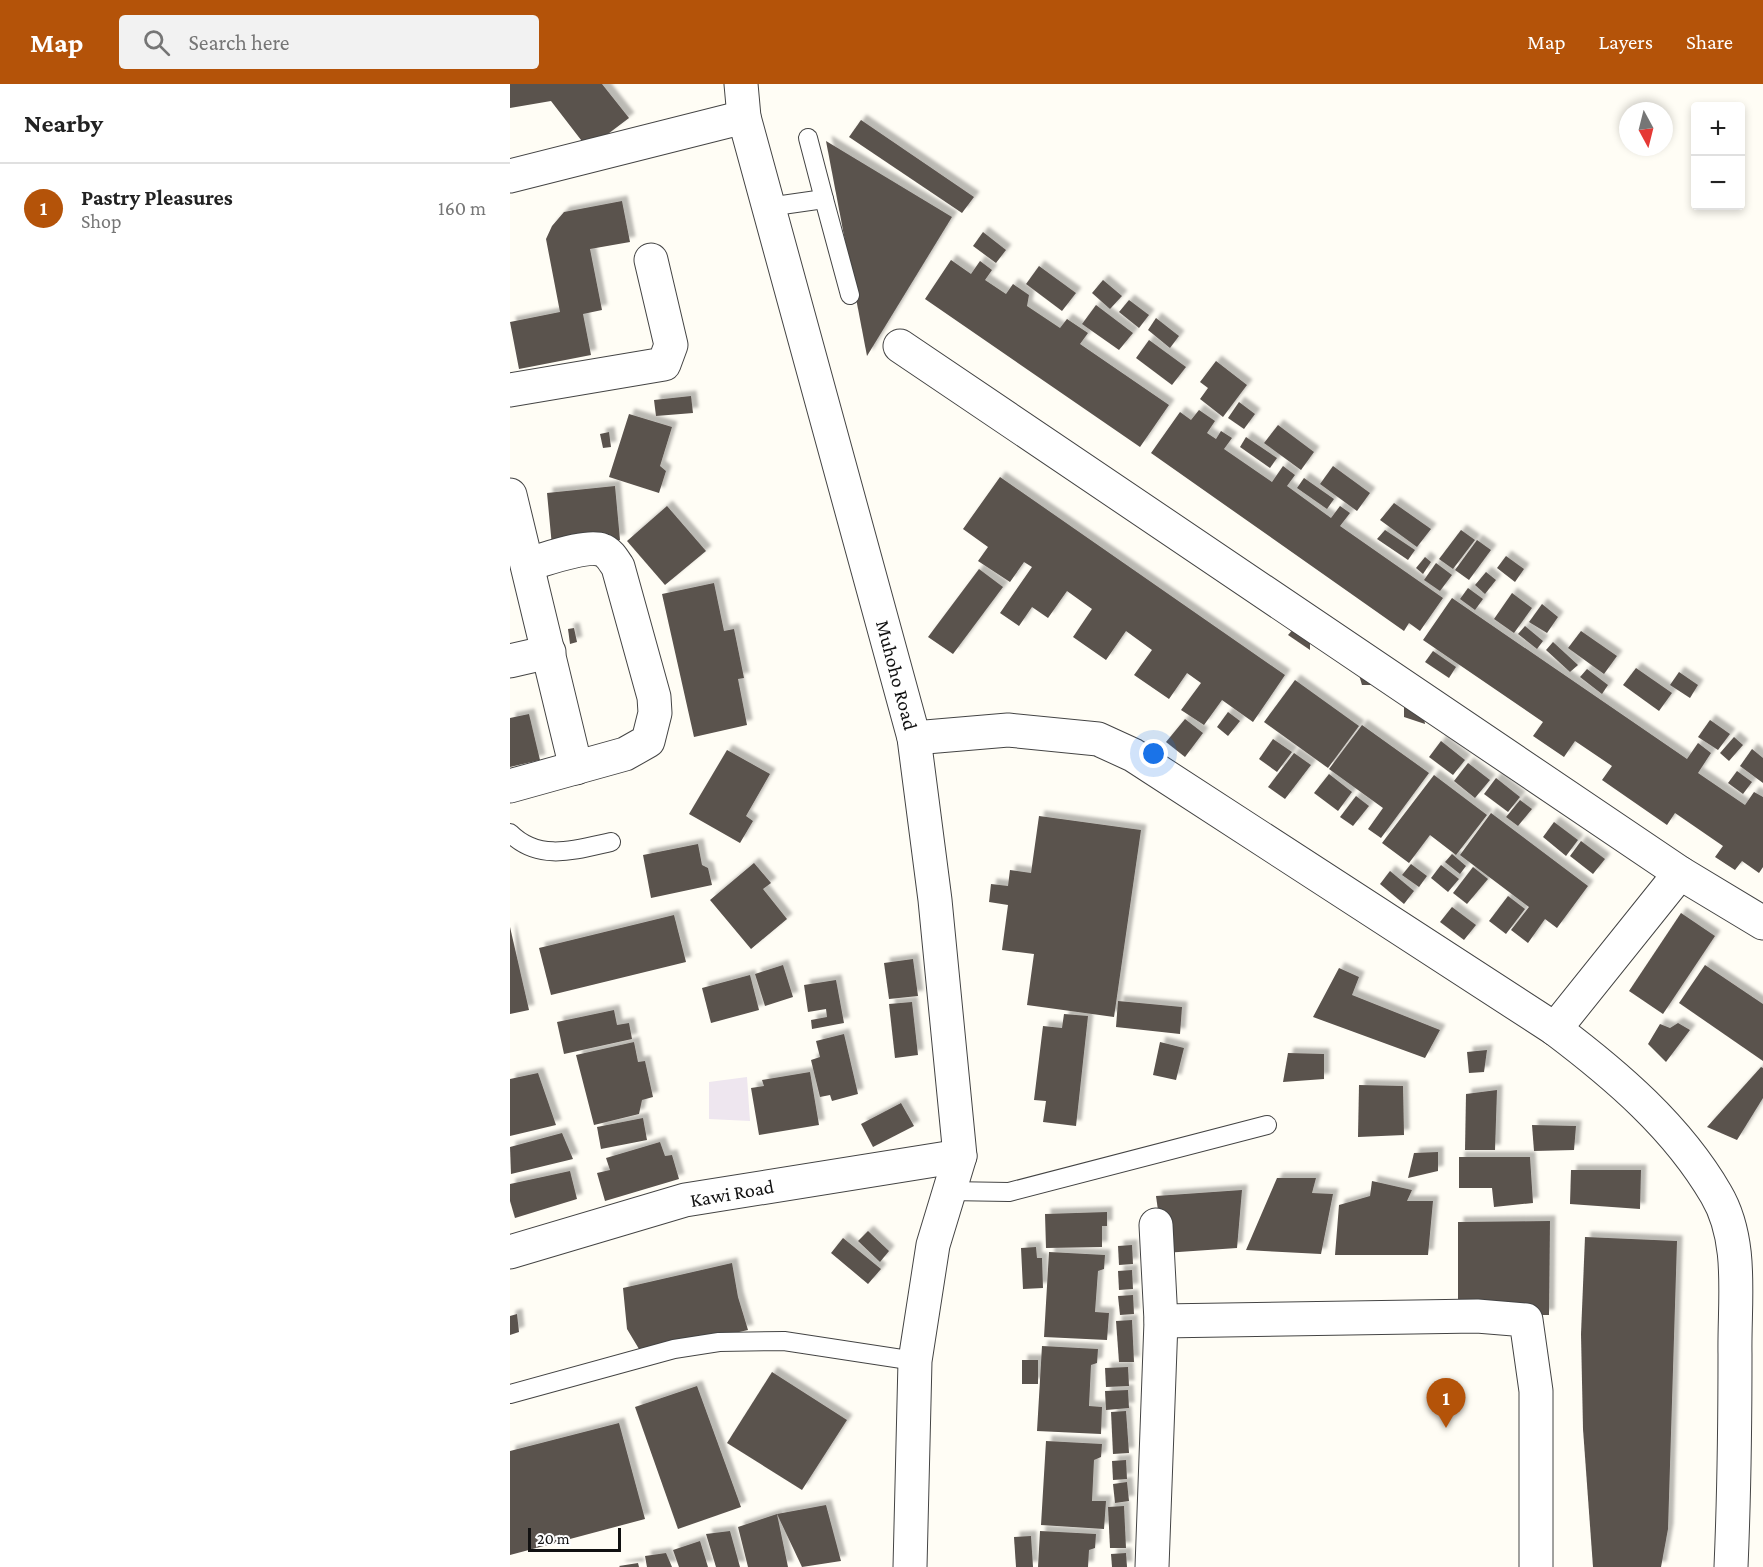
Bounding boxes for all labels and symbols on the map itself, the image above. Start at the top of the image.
north arrow [1619,102,1673,156]
street label: Muhoho Road [872,618,922,733]
your location [1139,739,1168,768]
street label: Kawi Road [688,1175,776,1211]
pin: 1 [1426,1378,1466,1428]
scale bar [528,1525,621,1552]

